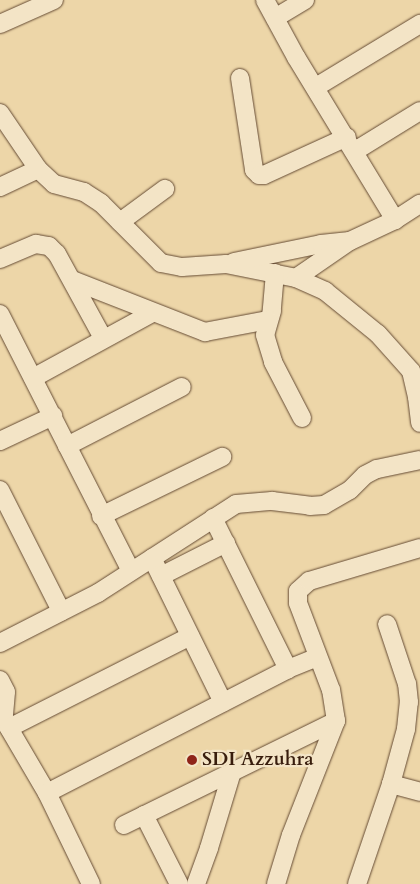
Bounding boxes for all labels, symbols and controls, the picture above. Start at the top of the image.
place label: SDI Azzuhra [202,749,314,771]
marker: SDI Azzuhra [186,754,198,766]

